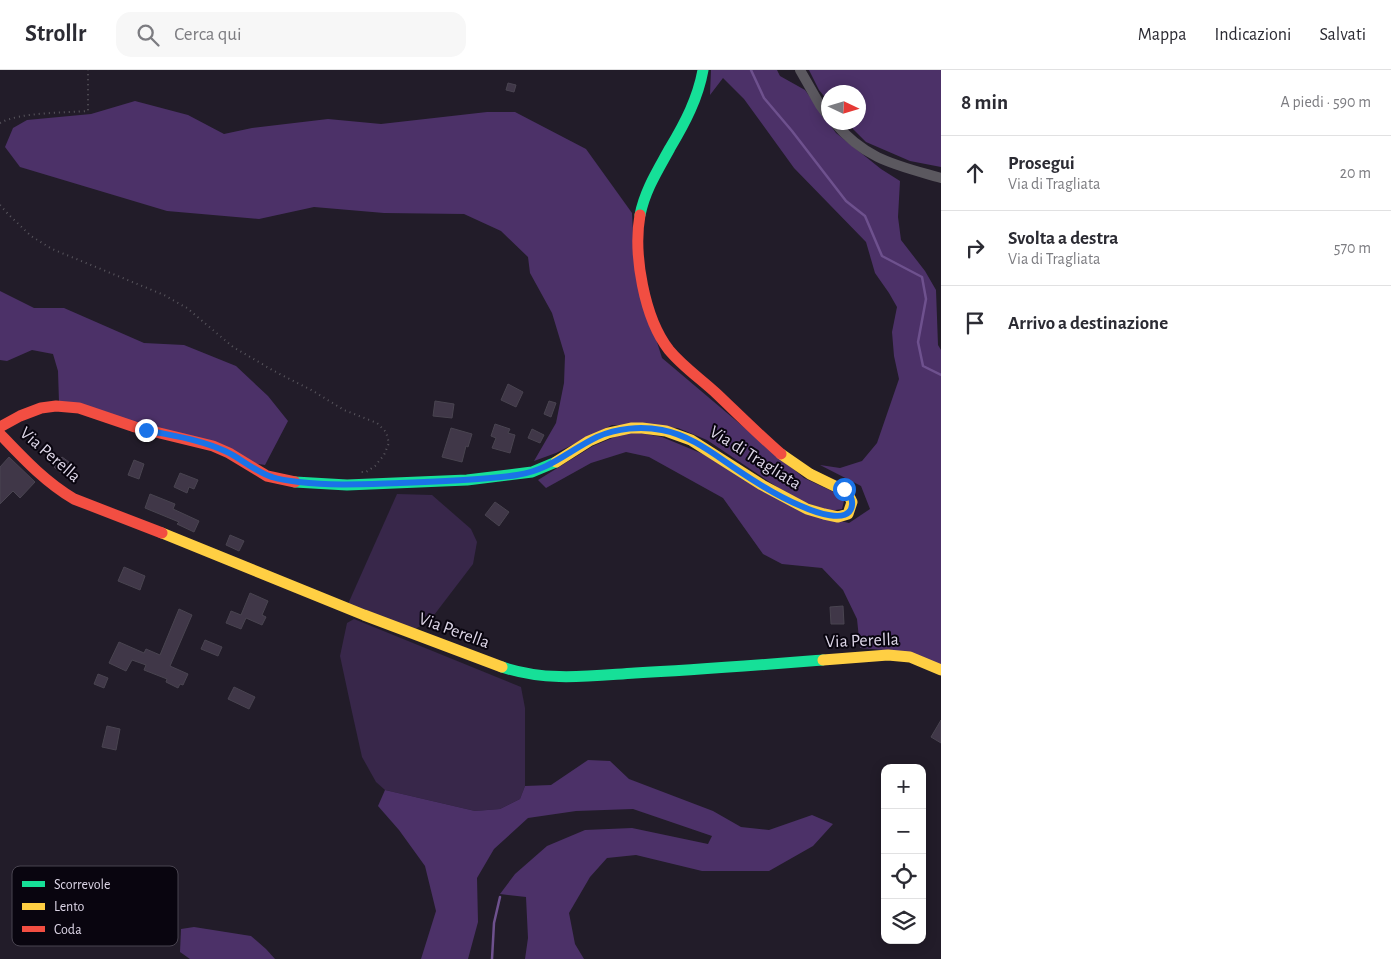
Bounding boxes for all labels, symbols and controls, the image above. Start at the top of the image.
search box [116,12,466,57]
icon: search [134,21,162,49]
text: Strollr [25,22,86,46]
text: Cerca qui [174,25,242,44]
text: Mappa [1138,26,1187,44]
text: Indicazioni [1215,26,1291,44]
text: Salvati [1319,26,1366,44]
north arrow [821,85,866,130]
text: 8 min [961,92,1008,113]
text: A piedi · 590 m [1281,94,1371,110]
text: Prosegui [1008,154,1075,173]
icon: ahead [961,159,989,187]
text: 20 m [1340,165,1371,181]
text: Via di Tragliata [1008,176,1100,192]
text: Svolta a destra [1008,229,1118,248]
icon: right [961,234,989,262]
text: 570 m [1334,240,1371,256]
text: Via di Tragliata [1008,251,1100,267]
icon: arrive [961,309,989,337]
text: Arrivo a destinazione [1008,314,1168,333]
route end [135,419,158,442]
street label: Via di Tragliata [706,423,804,493]
street label: Via Perella [16,424,84,486]
route start [833,478,856,501]
street label: Via Perella [416,610,492,652]
street label: Via Perella [825,631,899,651]
map controls [881,764,926,944]
button: + [881,764,926,809]
button: − [881,809,926,854]
button: locate [881,854,926,899]
legend [12,866,178,946]
text: Scorrevole [54,878,110,892]
button: layers [881,899,926,944]
text: Lento [54,900,85,914]
text: Coda [54,923,82,937]

